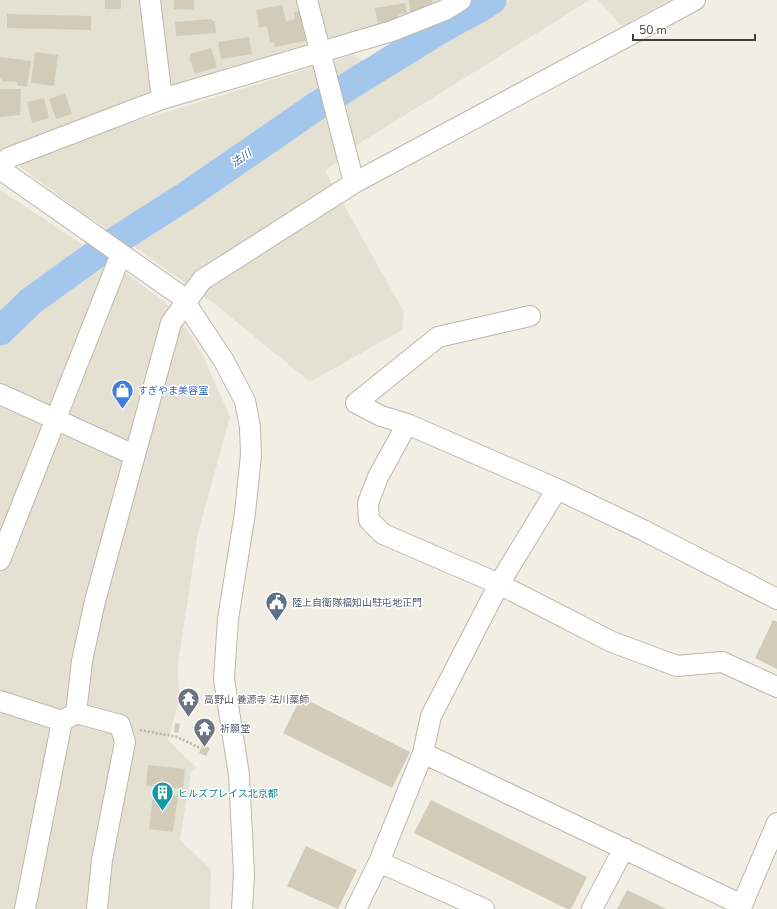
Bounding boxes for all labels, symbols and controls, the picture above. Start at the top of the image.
scale bar [633,16,755,42]
text: 50 m [639,22,667,38]
water label: 法川 [228,145,255,171]
shop icon: すぎやま美容室 [110,377,136,410]
place label: すぎやま美容室 [138,384,208,398]
public building icon: 陸上自衛隊福知山駐屯地正門 [263,589,289,622]
place label: 陸上自衛隊福知山駐屯地正門 [292,596,422,610]
temple icon: 高野山 養源寺 法川薬師 [175,686,201,719]
place label: 高野山 養源寺 法川薬師 [204,693,309,707]
temple icon: 祈願堂 [192,715,218,748]
place label: 祈願堂 [220,722,250,736]
building icon: ヒルズプレイス北京都 [150,780,176,813]
place label: ヒルズプレイス北京都 [178,787,278,801]

